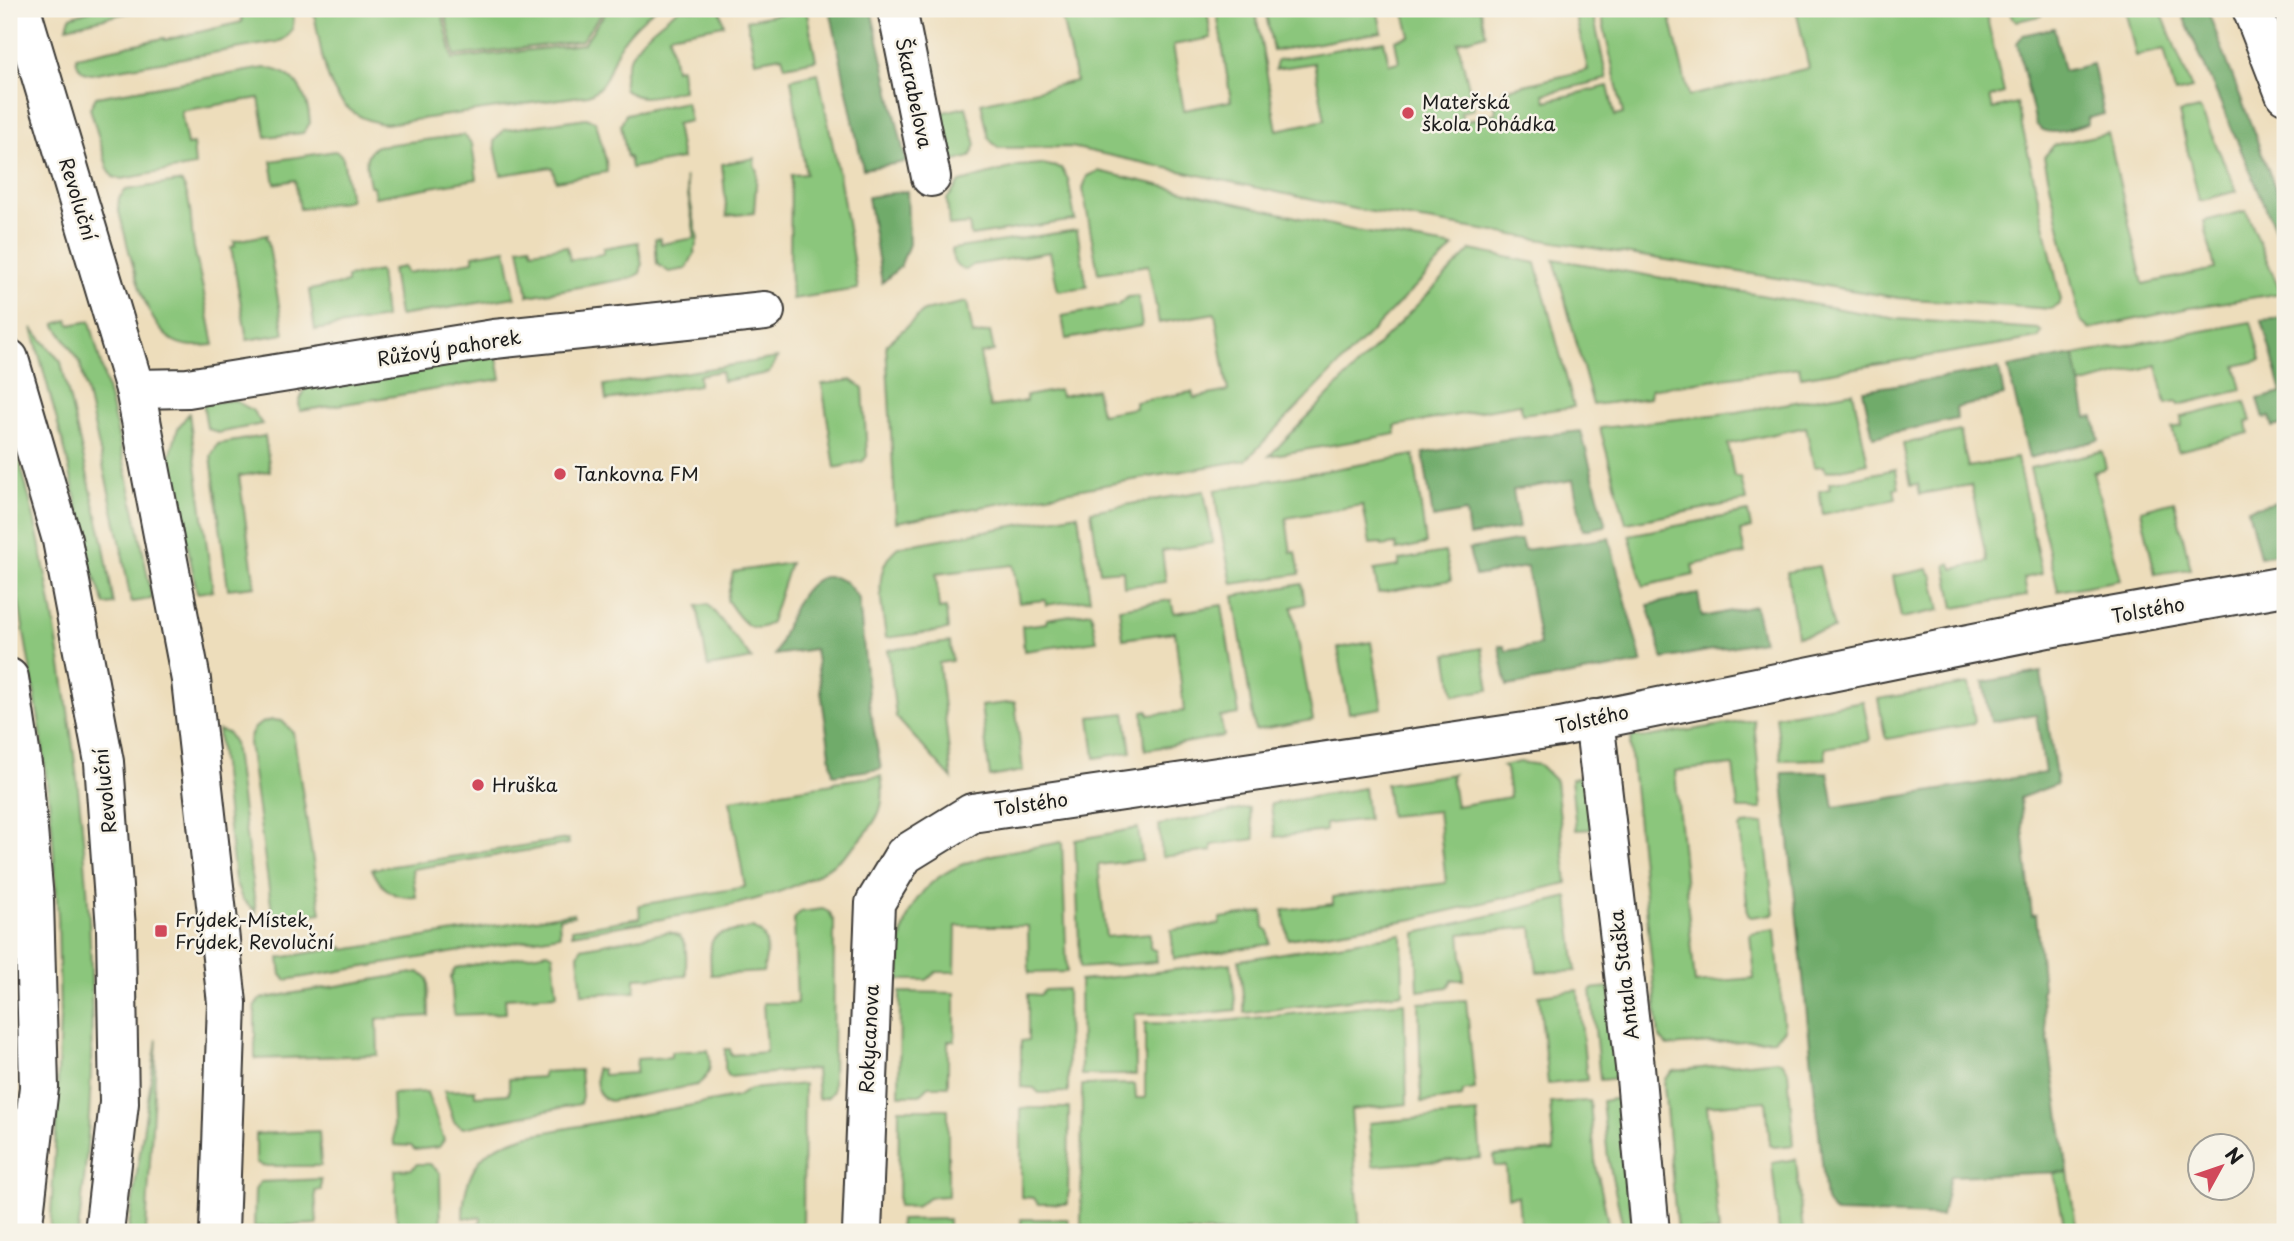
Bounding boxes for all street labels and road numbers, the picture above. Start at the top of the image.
street label: Škarabelova [890,35,940,151]
street label: Revoluční [53,154,105,244]
street label: Růžový pahorek [375,322,523,372]
street label: Tolstého [2109,589,2187,629]
street label: Tolstého [1553,697,1631,739]
street label: Revoluční [86,747,122,835]
street label: Tolstého [992,784,1069,822]
street label: Antala Staška [1601,908,1645,1042]
street label: Rokycanova [851,983,885,1094]

